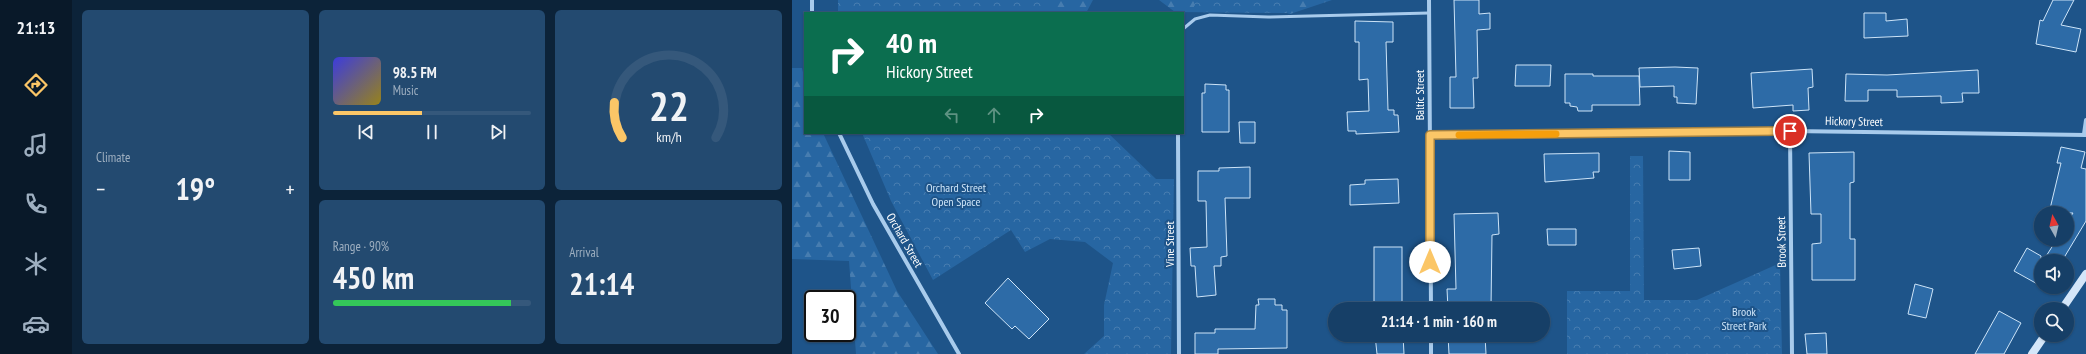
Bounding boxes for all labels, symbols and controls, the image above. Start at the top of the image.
text: 21:13 [17,16,55,39]
text: 40 m [886,24,937,61]
icon: right [820,28,872,80]
text: Hickory Street [886,60,973,83]
text: 98.5 FM [393,63,437,82]
street label: Baltic Street [1412,69,1427,120]
icon: directions [22,71,50,99]
text: 22 [649,79,689,132]
text: Music [393,82,418,99]
icon: left [941,104,963,126]
icon: ahead [983,104,1005,126]
icon: right [1025,104,1047,126]
street label: Hickory Street [1825,113,1884,129]
pin [1773,114,1807,148]
icon: arrive [1779,120,1801,142]
icon: previous [355,121,377,143]
icon: pause [421,121,443,143]
icon: next [487,121,509,143]
text: km/h [656,127,681,146]
icon: music [22,131,50,159]
text: Climate [96,149,130,166]
text: 19° [176,169,215,208]
text: − [96,175,105,203]
text: + [286,175,295,203]
park label: Orchard Street Open Space [926,180,987,209]
icon: phone [22,190,50,218]
north arrow [2034,206,2074,246]
map controls [2034,206,2074,342]
street label: Orchard Street [883,210,927,270]
street label: Brook Street [1773,216,1789,268]
street label: Vine Street [1162,220,1177,268]
text: Range · 90% [333,238,389,255]
position arrow [1409,241,1451,283]
text: Arrival [569,244,599,261]
icon: climate [22,250,50,278]
button: sound [2034,254,2074,294]
text: 450 km [333,258,414,297]
text: 21:14 [569,264,634,303]
speed limit sign: 30 [804,290,856,342]
button: search [2034,302,2074,342]
park label: Brook Street Park [1721,304,1767,333]
icon: car [22,310,50,338]
text: 21:14 · 1 min · 160 m [1381,312,1497,331]

